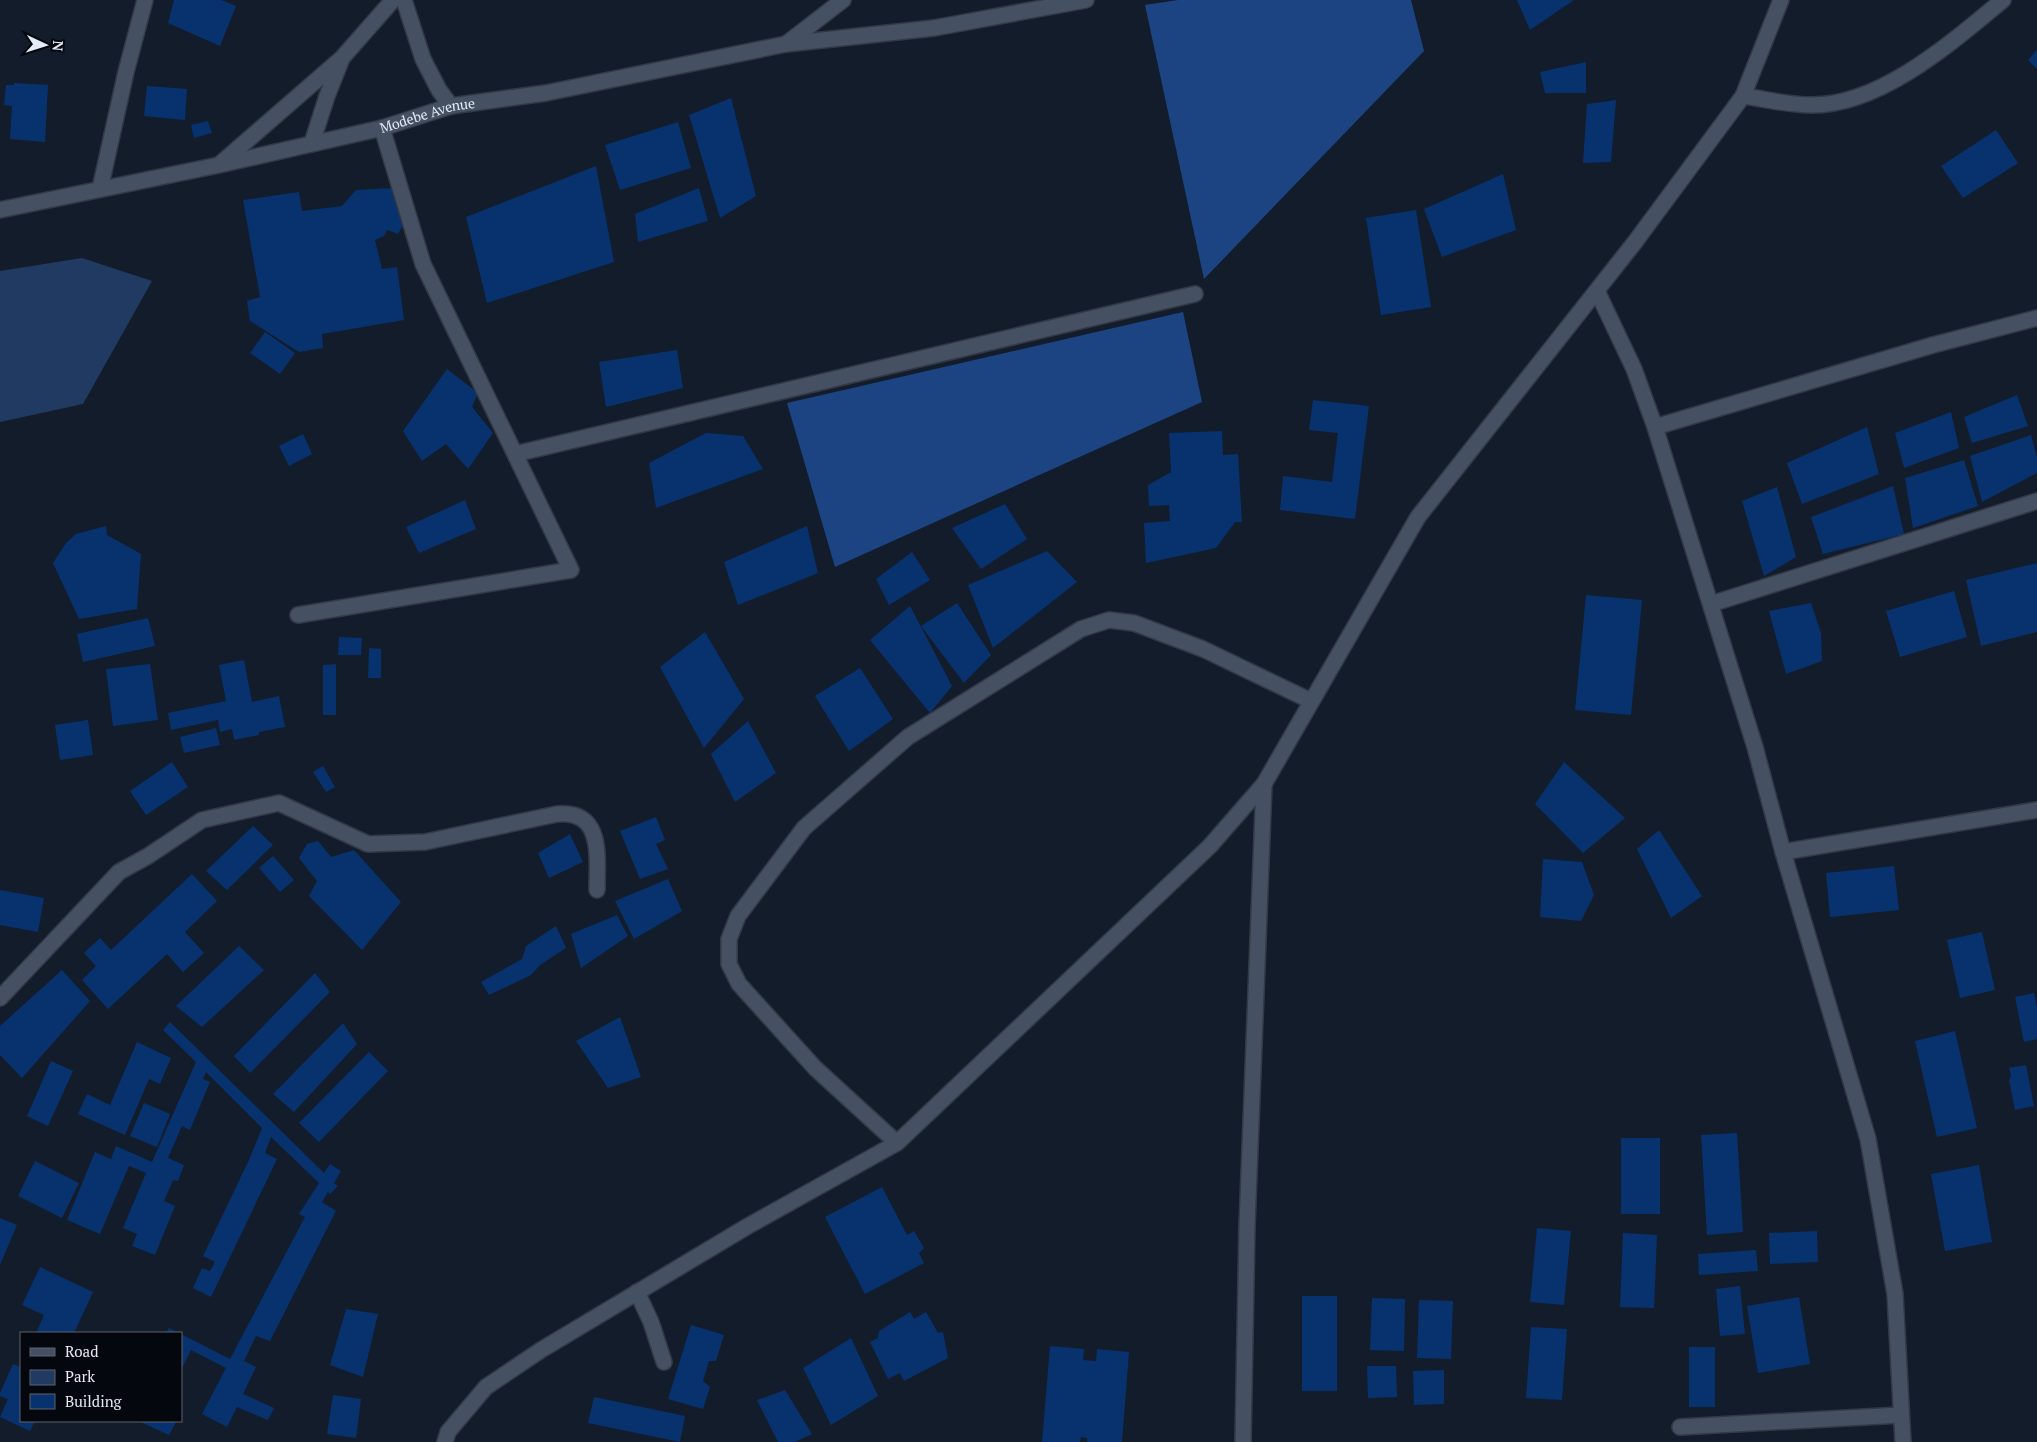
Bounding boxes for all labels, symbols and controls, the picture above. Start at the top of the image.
north arrow [20,20,70,70]
text: N [49,40,68,52]
street label: Modebe Avenue [377,93,476,137]
legend [20,1332,182,1422]
text: Road [65,1341,98,1361]
text: Park [65,1366,95,1386]
text: Building [65,1391,123,1411]

